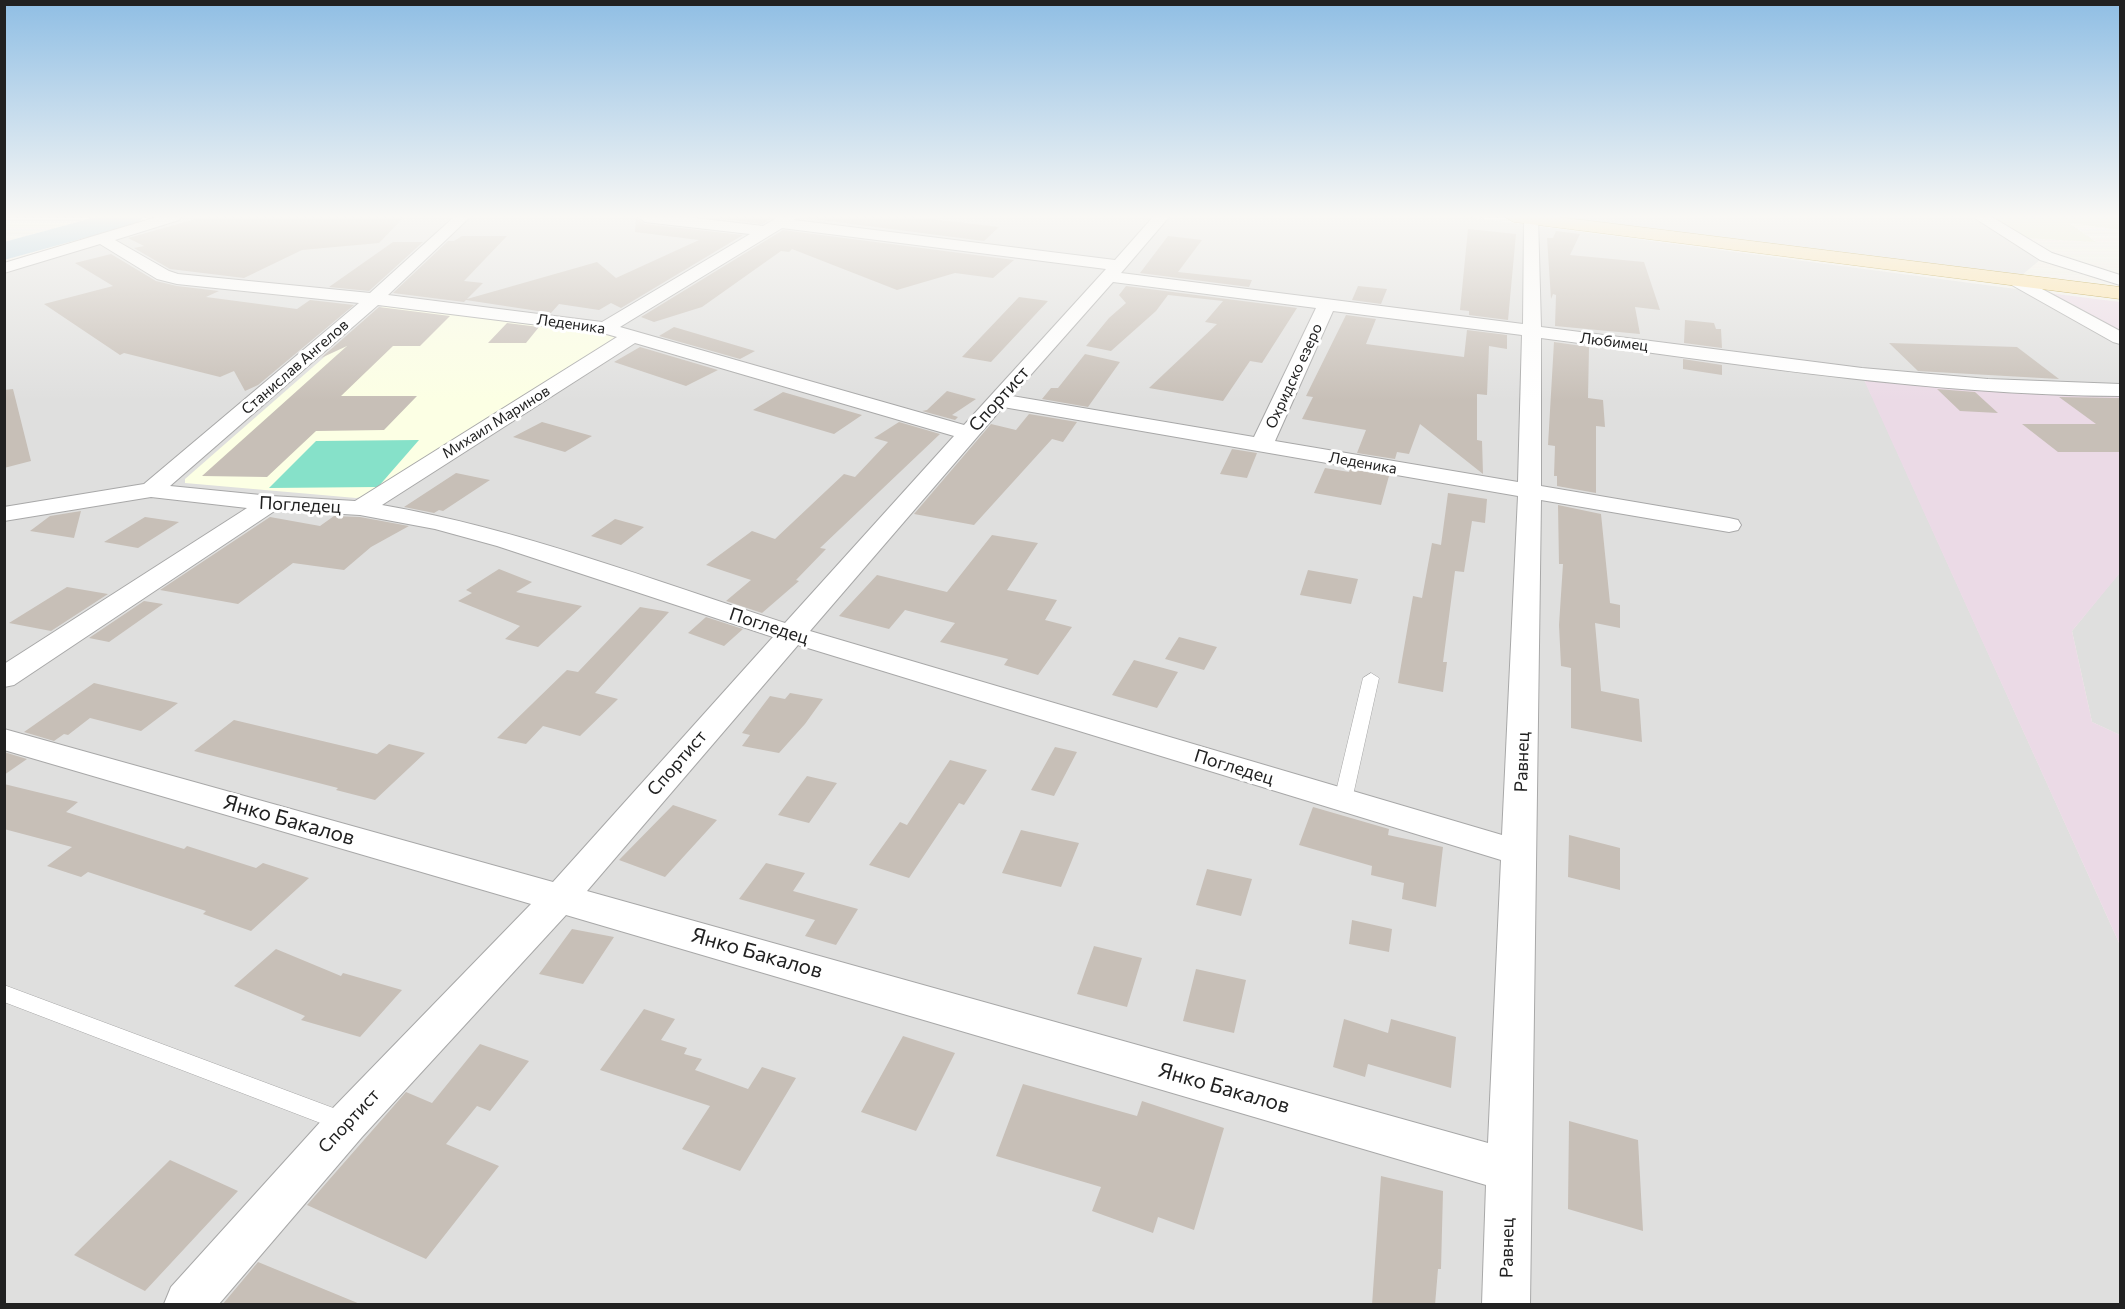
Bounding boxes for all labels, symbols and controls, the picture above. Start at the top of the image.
street label: Леденика [536,310,606,338]
street label: Станислав Ангелов [238,316,352,418]
street label: Охридско езеро [1262,321,1326,431]
street label: Любимец [1579,329,1649,355]
street label: Спортист [964,362,1034,436]
street label: Михаил Маринов [439,382,553,462]
street label: Леденика [1328,448,1398,478]
street label: Погледец [258,492,342,518]
street label: Погледец [727,603,811,649]
street label: Спортист [643,726,711,800]
street label: Равнец [1510,731,1534,793]
street label: Погледец [1192,745,1276,789]
street label: Янко Бакалов [220,789,358,851]
street label: Янко Бакалов [688,922,826,984]
street label: Янко Бакалов [1155,1057,1293,1119]
street label: Спортист [314,1084,384,1158]
street label: Равнец [1496,1218,1518,1278]

